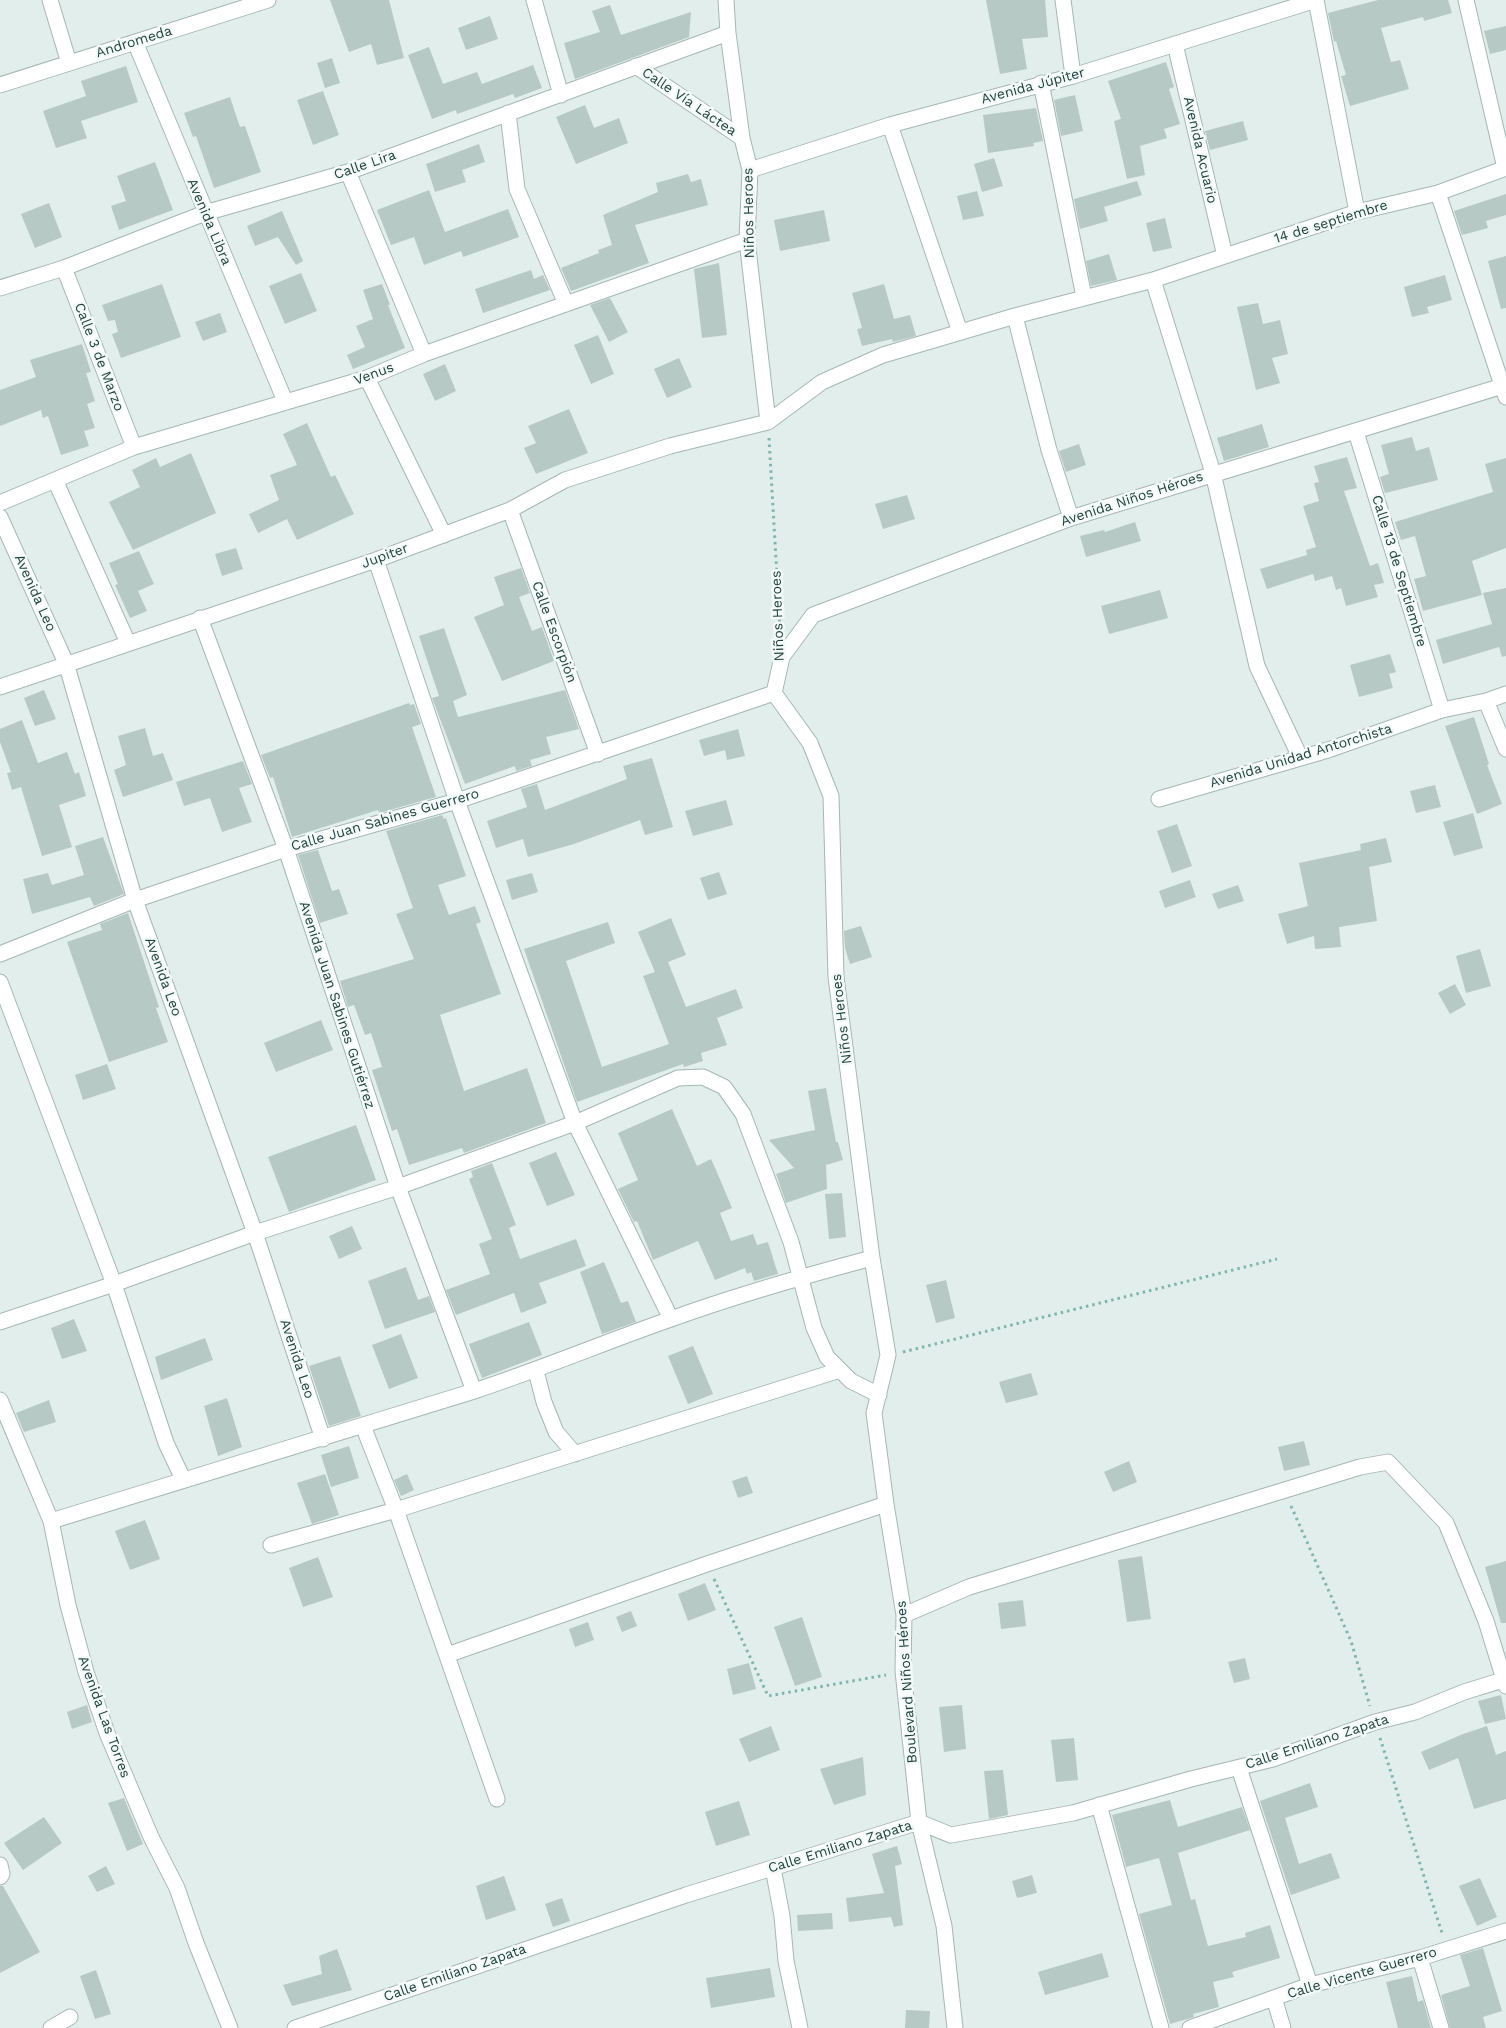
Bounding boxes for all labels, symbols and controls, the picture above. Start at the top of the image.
street label: Andromeda [94,22,174,62]
street label: Calle Vía Láctea [639,64,739,140]
street label: Avenida Júpiter [979,64,1087,108]
street label: Avenida Acuario [1180,95,1220,205]
street label: Calle Lira [332,147,398,183]
street label: Niños Heroes [740,167,758,259]
street label: Avenida Libra [183,176,235,268]
street label: 14 de septiembre [1272,197,1390,247]
street label: Calle 3 de Marzo [71,300,127,414]
street label: Venus [352,359,396,389]
street label: Avenida Niños Héroes [1059,468,1205,530]
street label: Calle 13 de Septiembre [1368,493,1430,649]
street label: Jupiter [359,540,411,572]
street label: Avenida Leo [11,552,59,634]
street label: Niños Heroes [768,570,788,662]
street label: Calle Escorpión [528,579,580,685]
street label: Avenida Unidad Antorchista [1208,720,1394,792]
street label: Calle Juan Sabines Guerrero [289,785,481,855]
street label: Avenida Juan Sabines Gutiérrez [295,899,379,1111]
street label: Avenida Leo [141,935,185,1019]
street label: Niños Heroes [828,973,856,1065]
street label: Avenida Leo [276,1317,318,1401]
street label: Boulevard Niños Héroes [893,1600,921,1764]
street label: Avenida Las Torres [74,1654,134,1780]
street label: Calle Emiliano Zapata [1243,1711,1391,1773]
street label: Calle Emiliano Zapata [766,1817,914,1877]
street label: Calle Emiliano Zapata [382,1941,528,2005]
street label: Calle Vicente Guerrero [1285,1944,1439,2002]

